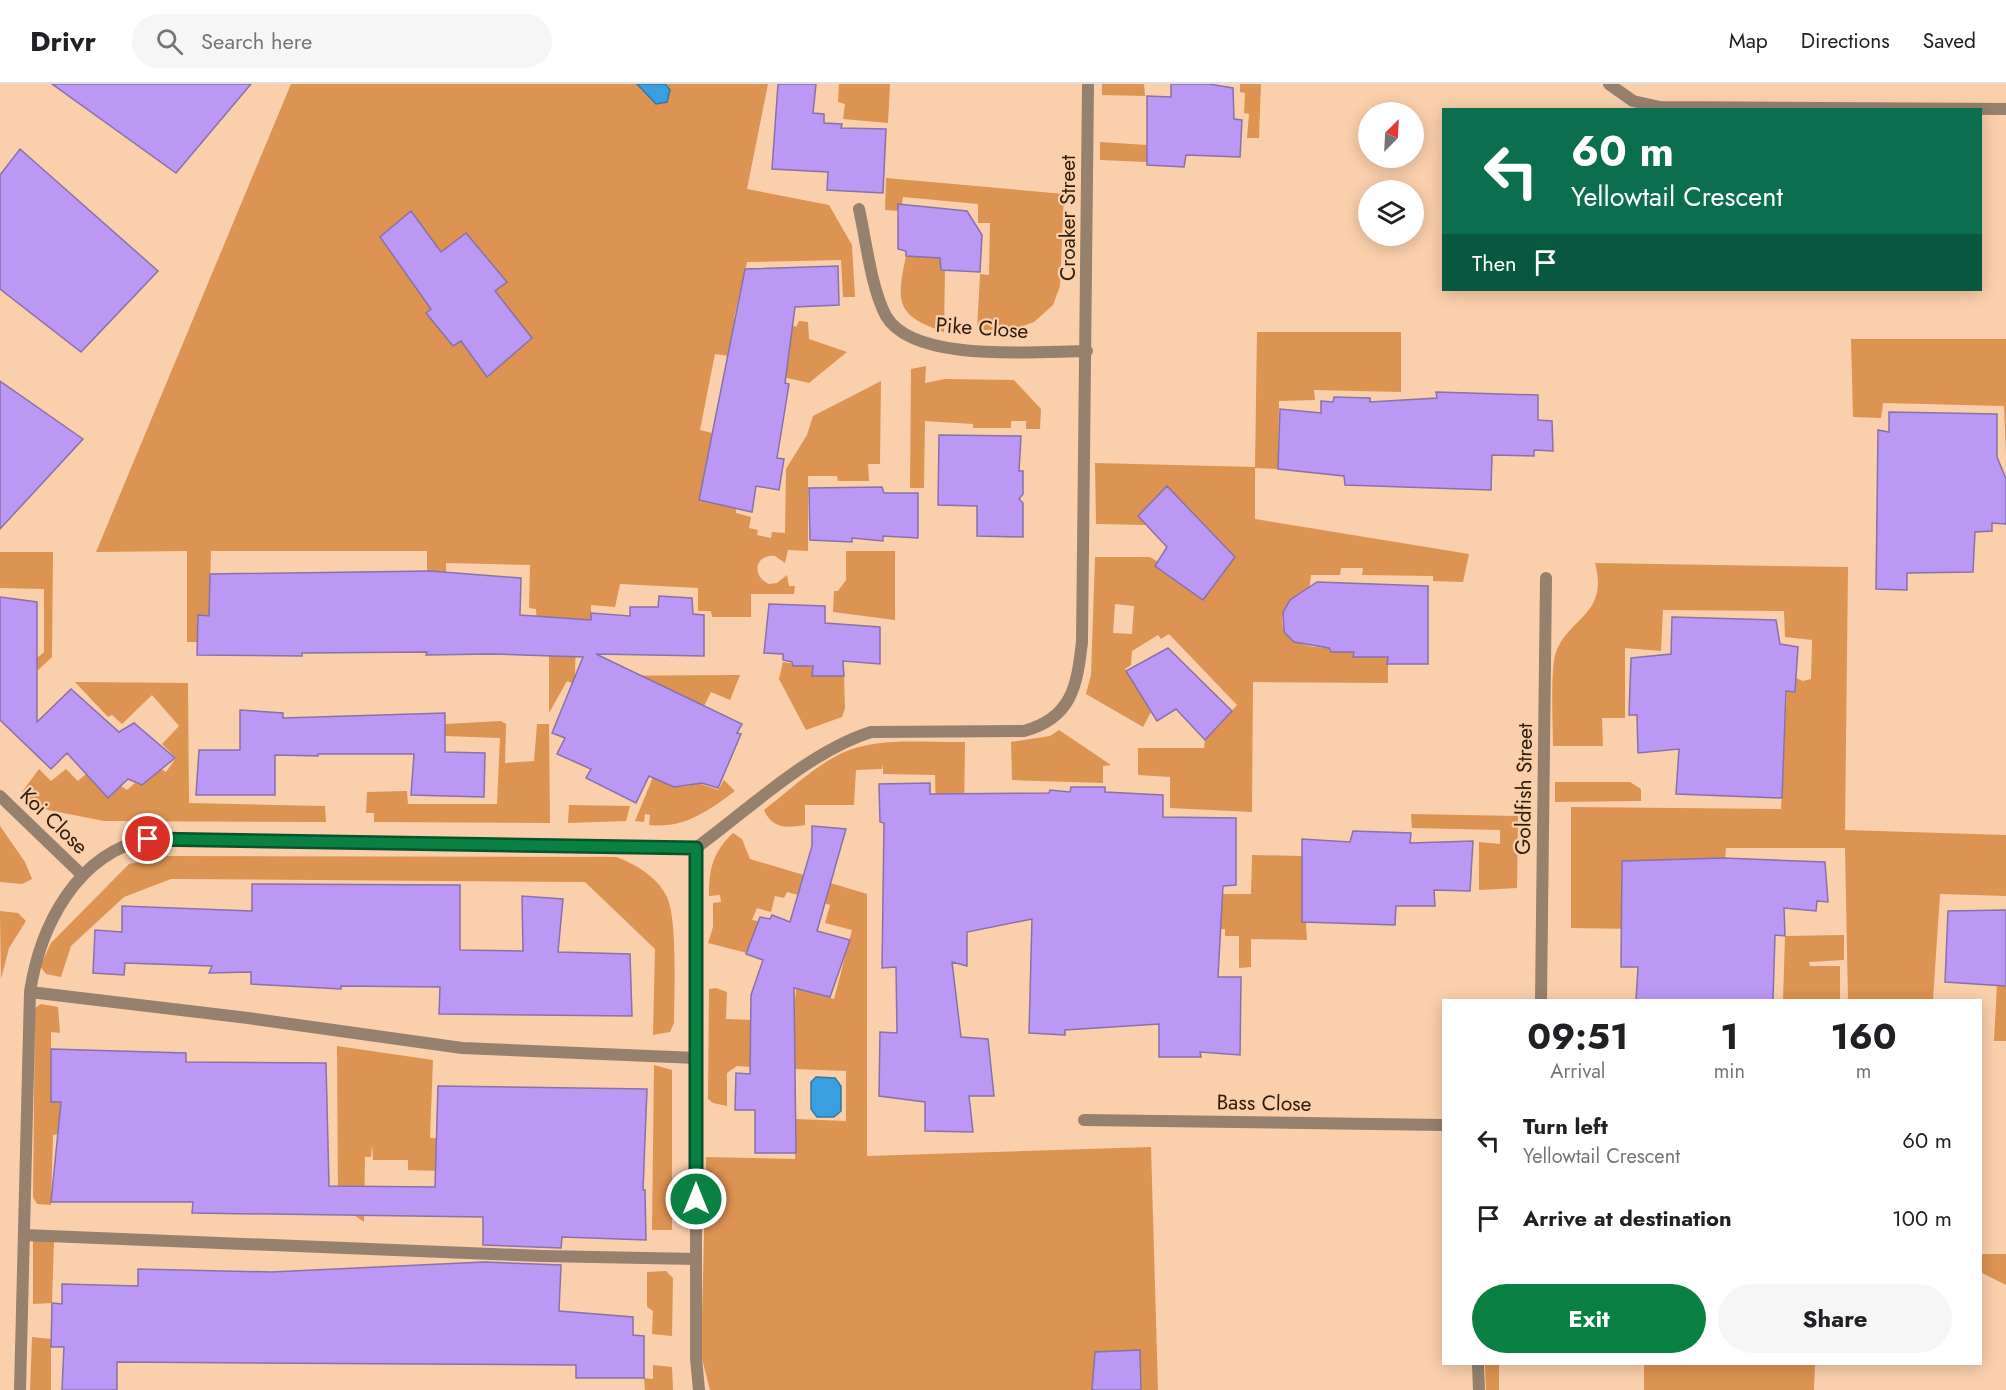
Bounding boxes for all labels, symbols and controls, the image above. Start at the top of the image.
search box [132,14,552,68]
text: Drivr [30,21,96,62]
icon: search [153,25,186,58]
text: Search here [201,25,312,57]
text: Map [1729,26,1768,56]
text: Directions [1801,26,1890,56]
text: Saved [1923,26,1976,56]
north arrow [1358,102,1424,168]
map controls [1358,102,1424,246]
text: 60 m [1571,121,1674,182]
icon: left [1472,132,1550,210]
street label: Croaker Street [1053,155,1083,281]
text: Yellowtail Crescent [1571,177,1783,216]
button: layers [1358,180,1424,246]
icon: arrive [1529,246,1562,279]
text: Then [1472,247,1517,279]
street label: Pike Close [935,310,1030,346]
street label: Goldfish Street [1508,723,1540,855]
street label: Koi Close [13,781,95,861]
pin [122,813,173,864]
icon: arrive [131,822,164,855]
text: 09:51 [1527,1010,1628,1062]
text: 1 [1720,1010,1739,1062]
text: 160 [1830,1010,1897,1062]
text: Arrival [1550,1057,1605,1086]
text: min [1714,1057,1745,1086]
text: m [1856,1057,1871,1086]
street label: Bass Close [1216,1087,1312,1119]
text: Turn left [1523,1110,1608,1142]
icon: left [1472,1124,1505,1157]
text: 60 m [1902,1124,1952,1156]
text: Yellowtail Crescent [1523,1142,1680,1171]
position arrow [664,1167,728,1231]
icon: arrive [1472,1202,1505,1235]
text: Arrive at destination [1523,1202,1732,1234]
text: 100 m [1892,1202,1952,1234]
button: Exit [1472,1284,1706,1353]
button: Share [1718,1284,1952,1353]

